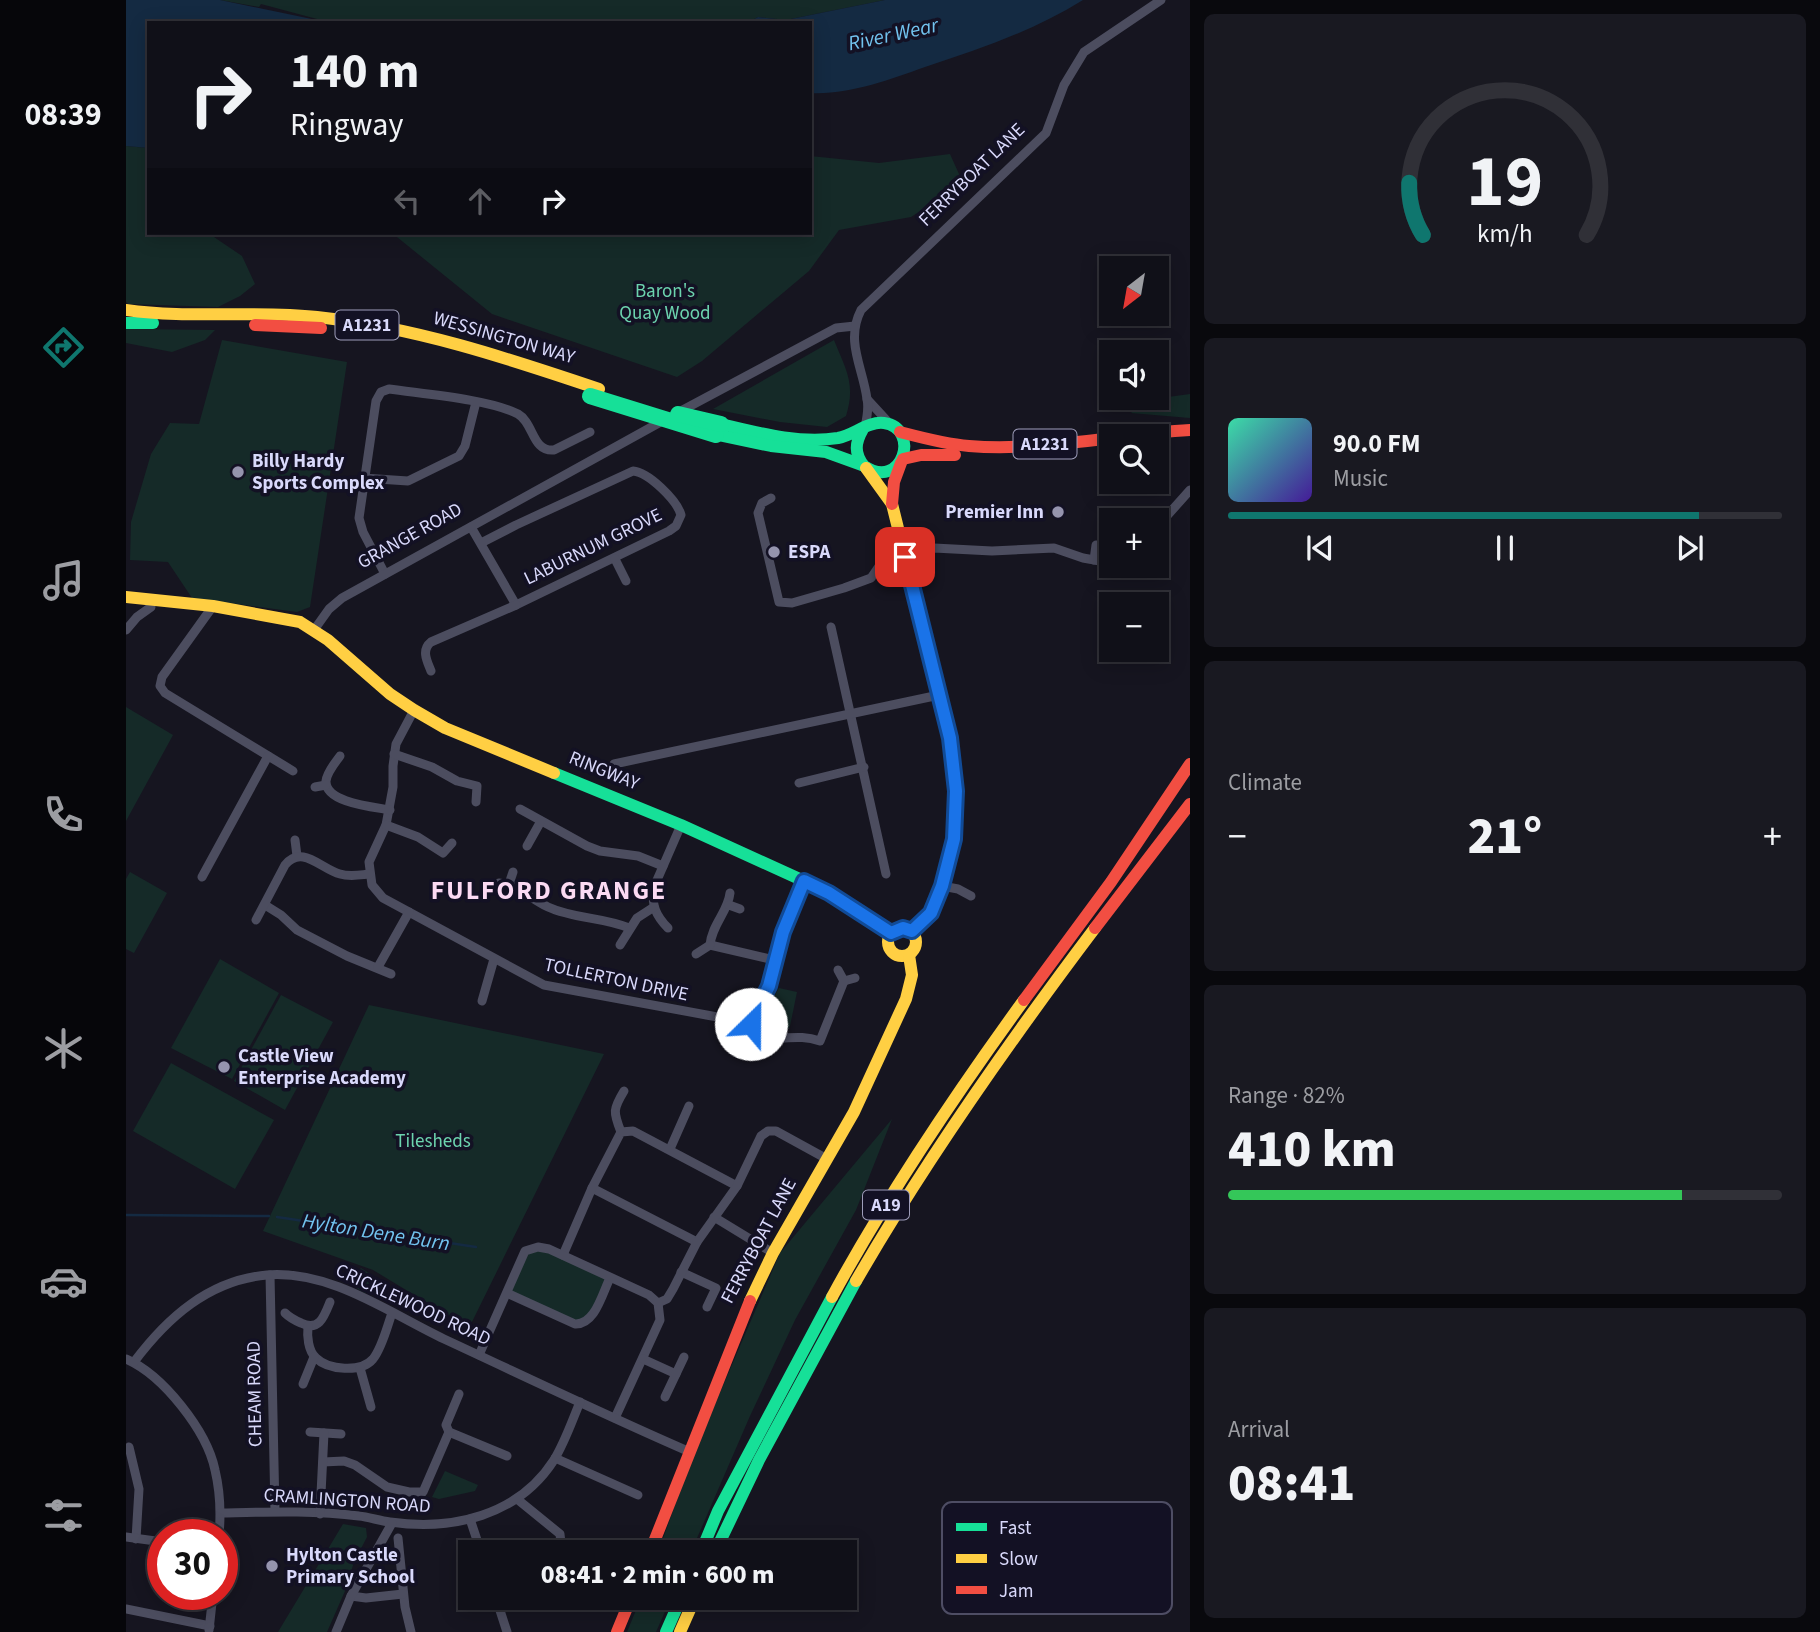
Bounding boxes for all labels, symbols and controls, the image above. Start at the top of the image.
water label: River Wear [845,10,942,58]
text: 140 m [290,37,419,107]
icon: right [175,49,266,140]
text: 08:39 [24,92,102,138]
text: Ringway [290,102,403,148]
street label: FERRYBOAT LANE [913,117,1031,233]
text: 19 [1467,130,1543,234]
icon: left [388,182,426,220]
icon: ahead [461,182,499,220]
icon: right [534,182,572,220]
text: km/h [1477,216,1533,252]
north arrow [1099,256,1169,326]
map controls [1099,256,1169,662]
park label: Baron's Quay Wood [619,278,711,327]
street label: WESSINGTON WAY [430,305,579,371]
road number: A1231 [336,310,398,340]
icon: directions [39,323,88,372]
button: sound [1099,340,1169,410]
button: search [1099,424,1169,494]
text: 90.0 FM [1333,425,1421,462]
road number: A1231 [1014,430,1076,458]
place label: Billy Hardy Sports Complex [252,448,385,497]
text: Music [1333,462,1388,495]
marker: Billy Hardy Sports Complex [230,464,246,480]
street label: GRANGE ROAD [353,496,467,576]
place label: Premier Inn [945,499,1044,526]
street label: LABURNUM GROVE [519,502,667,592]
marker: Premier Inn [1050,504,1066,520]
button: + [1099,508,1169,578]
pin [875,527,935,587]
icon: previous [1301,529,1339,567]
icon: pause [1486,529,1524,567]
icon: next [1671,529,1709,567]
icon: arrive [886,538,924,576]
place label: ESPA [788,539,831,566]
marker: ESPA [766,544,782,560]
icon: music [39,556,88,605]
button: − [1099,592,1169,662]
street label: RINGWAY [565,745,644,798]
text: Climate [1228,766,1302,799]
icon: phone [39,790,88,839]
text: 21° [1468,800,1542,874]
text: − [1228,810,1247,864]
text: + [1763,810,1782,864]
district label: FULFORD GRANGE [431,872,667,909]
street label: TOLLERTON DRIVE [541,952,691,1008]
position arrow [714,987,788,1061]
icon: climate [39,1024,88,1073]
place label: Castle View Enterprise Academy [238,1043,406,1092]
marker: Castle View Enterprise Academy [216,1059,232,1075]
text: Range · 82% [1228,1079,1345,1112]
text: 410 km [1228,1113,1396,1187]
park label: Tilesheds [395,1128,471,1155]
street label: FERRYBOAT LANE [714,1173,804,1309]
road number: A19 [863,1190,909,1220]
water label: Hylton Dene Burn [300,1206,452,1258]
icon: car [39,1257,88,1306]
street label: CRICKLEWOOD ROAD [331,1257,495,1353]
street label: CHEAM ROAD [241,1341,269,1447]
text: Arrival [1228,1413,1290,1446]
text: 08:41 [1228,1447,1355,1521]
street label: CRAMLINGTON ROAD [263,1482,431,1520]
icon: filters [39,1491,88,1540]
legend [942,1502,1172,1614]
text: Fast [999,1515,1032,1542]
speed limit sign: 30 [147,1519,238,1610]
place label: Hylton Castle Primary School [286,1542,415,1591]
text: Slow [999,1546,1038,1573]
text: 08:41 · 2 min · 600 m [541,1556,774,1593]
marker: Hylton Castle Primary School [264,1558,280,1574]
text: Jam [999,1578,1033,1605]

